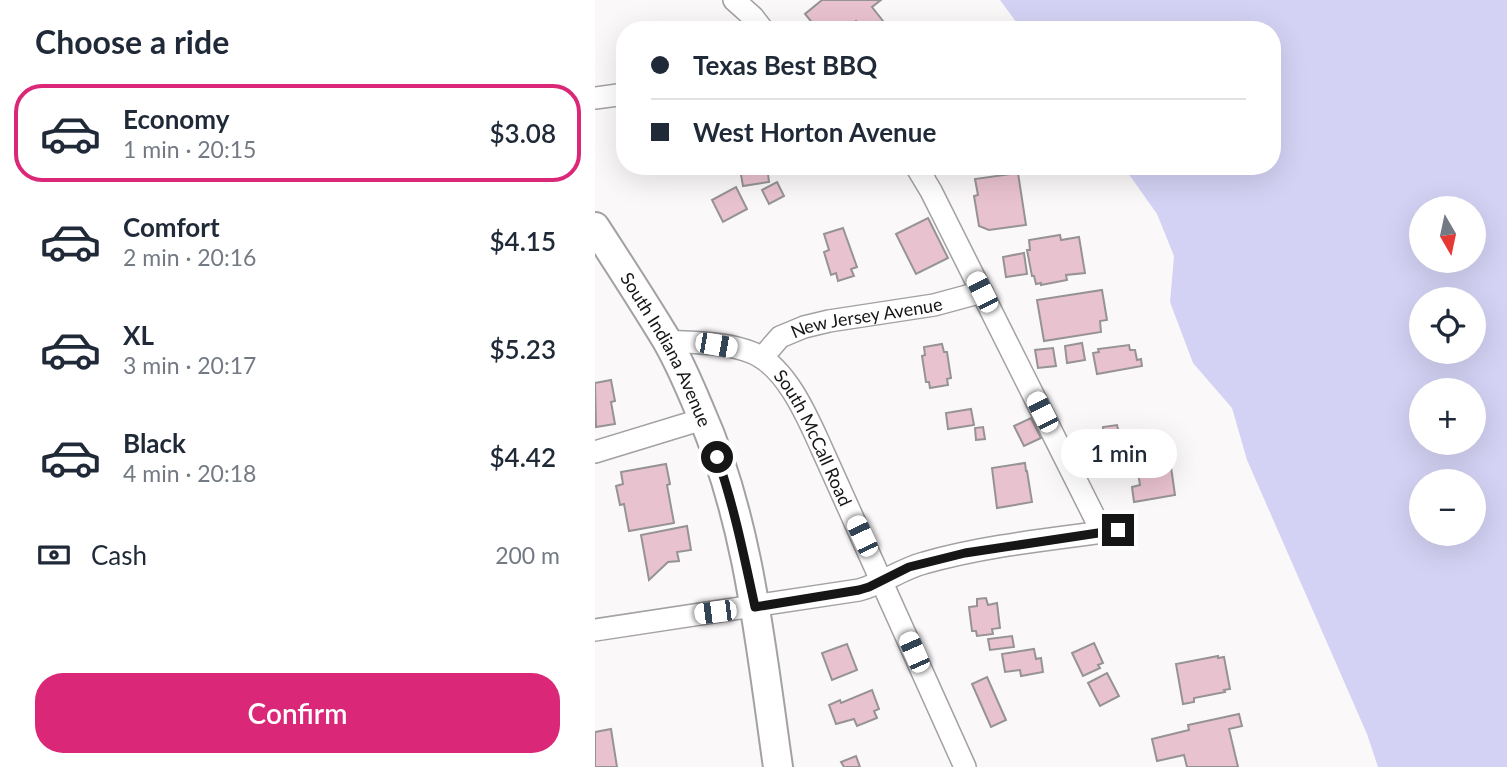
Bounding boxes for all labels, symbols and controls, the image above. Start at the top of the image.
text: Choose a ride [35,22,229,61]
text: Texas Best BBQ [693,49,877,81]
icon: car [39,102,102,165]
text: Economy [123,103,229,135]
text: West Horton Avenue [693,116,936,148]
text: $3.08 [490,117,556,149]
text: 1 min · 20:15 [123,135,256,163]
north arrow [1409,196,1486,273]
map controls [1409,196,1486,546]
icon: car [39,210,102,273]
text: Comfort [123,211,220,243]
text: $4.15 [490,225,556,257]
text: 2 min · 20:16 [123,243,256,271]
street label: South Indiana Avenue [616,268,716,430]
car [964,269,1001,315]
button: locate [1409,287,1486,364]
street label: New Jersey Avenue [787,292,945,342]
icon: car [39,318,102,381]
text: XL [123,319,154,351]
car [694,331,739,359]
text: $5.23 [490,333,556,365]
text: 3 min · 20:17 [123,351,256,379]
street label: South McCall Road [770,365,857,509]
button: + [1409,378,1486,455]
car [1024,389,1061,435]
icon: car [39,426,102,489]
text: Black [123,427,186,459]
callout: 1 min [1060,428,1176,477]
text: 1 min [1091,439,1147,467]
text: $4.42 [490,441,556,473]
route start [701,441,733,473]
text: 4 min · 20:18 [123,459,256,487]
button: − [1409,469,1486,546]
car [844,513,881,559]
route end [1102,514,1134,546]
icon: cash [35,536,73,574]
text: Cash [91,539,147,571]
text: 200 m [495,541,560,569]
car [693,599,738,625]
car [896,629,933,675]
button: Confirm [35,673,560,753]

